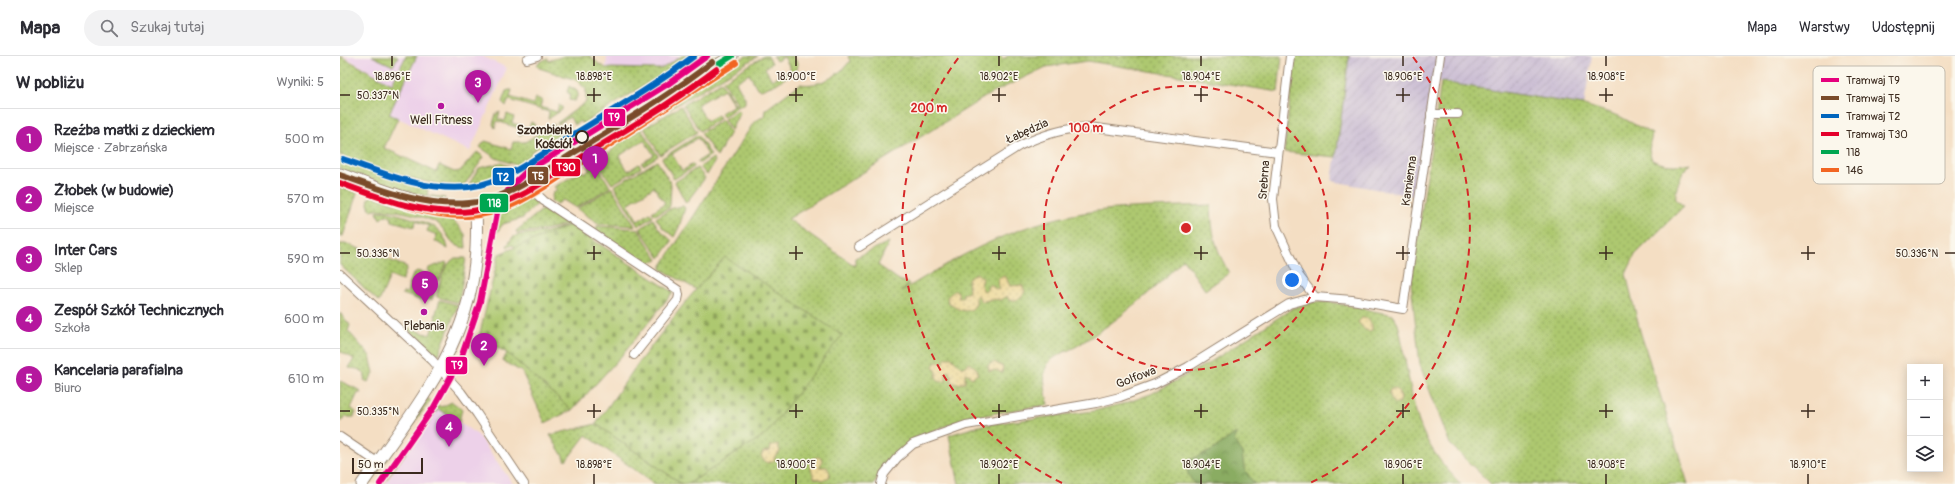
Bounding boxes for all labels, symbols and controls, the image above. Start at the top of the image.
search box [84,10,364,46]
text: Mapa [20,16,60,40]
icon: search [98,17,120,39]
text: Szukaj tutaj [130,18,204,37]
text: Mapa [1747,19,1777,36]
text: Warstwy [1799,19,1850,36]
text: Udostępnij [1872,19,1935,36]
legend [1813,66,1945,184]
pin: 3 [465,70,491,103]
text: 18.896°E [374,71,410,83]
text: 18.898°E [576,71,612,83]
text: 18.900°E [776,71,816,83]
text: 18.902°E [980,71,1018,83]
text: 18.904°E [1182,71,1220,83]
text: 18.906°E [1384,71,1422,83]
text: 18.908°E [1587,71,1625,83]
text: W pobliżu [16,72,84,93]
text: Wyniki: 5 [277,74,324,90]
text: Tramwaj T9 [1846,74,1900,87]
text: 50.337°N [357,90,399,102]
text: Tramwaj T5 [1846,92,1900,105]
marker: Well Fitness [436,101,446,111]
text: 200 m [911,101,948,116]
line badge: T9 [603,108,626,127]
text: Tramwaj T2 [1846,110,1900,123]
text: T9 [607,111,620,124]
place label: Well Fitness [410,113,473,128]
street label: Łabędzia [1003,115,1051,148]
text: Rzeźba matki z dzieckiem [54,121,215,140]
text: 100 m [1069,121,1104,136]
place label: Szombierki Kościół [517,123,573,152]
text: Tramwaj T30 [1846,128,1908,141]
marker: Szombierki Kościół [575,130,589,144]
text: 1 [26,131,32,147]
text: 500 m [285,131,324,147]
text: Miejsce · Zabrzańska [54,140,167,156]
pin: 1 [582,146,608,179]
text: 118 [1846,146,1861,159]
street label: Kamienna [1399,155,1420,207]
line badge: T30 [551,158,581,177]
street label: Srebrna [1256,159,1273,200]
text: T30 [555,161,576,174]
text: 146 [1846,164,1863,177]
line badge: T5 [527,166,549,185]
line badge: T2 [492,167,515,186]
text: T5 [531,170,544,183]
text: T2 [496,171,509,184]
text: Żłobek (w budowie) [54,181,174,200]
text: 2 [25,191,33,207]
text: 570 m [287,191,324,207]
line badge: 118 [479,193,509,213]
text: 118 [487,197,502,210]
text: Miejsce [54,200,94,216]
centre of rings [1179,221,1193,235]
text: Inter Cars [54,241,117,260]
text: 50.336°N [357,248,400,260]
text: 50.336°N [1896,248,1939,260]
text: 3 [25,251,33,267]
text: 590 m [287,251,324,267]
text: Sklep [54,260,83,276]
your location [1282,270,1302,290]
pin: 5 [412,271,438,304]
text: Zespół Szkół Technicznych [54,301,224,320]
marker: Plebania [419,307,429,317]
text: 4 [25,311,33,327]
text: 600 m [284,311,324,327]
place label: Plebania [403,319,445,334]
text: Szkoła [54,320,90,336]
pin: 2 [471,333,497,366]
line badge: T9 [445,356,468,375]
text: T9 [450,359,463,372]
text: Kancelaria parafialna [54,361,183,380]
street label: Golfowa [1114,363,1159,392]
map controls [1907,364,1943,472]
button: + [1907,364,1943,400]
text: 5 [25,371,33,387]
text: 610 m [288,371,324,387]
text: Biuro [54,380,82,396]
button: − [1907,400,1943,436]
text: 50.335°N [357,406,399,418]
pin: 4 [436,414,462,447]
button: layers [1907,436,1943,472]
scale bar [352,456,423,475]
text: 50 m [358,458,384,471]
text: 18.898°E [576,459,612,471]
text: 18.900°E [776,459,816,471]
text: 18.902°E [980,459,1018,471]
text: 18.904°E [1182,459,1220,471]
text: 18.906°E [1384,459,1422,471]
text: 18.908°E [1587,459,1625,471]
text: 18.910°E [1790,459,1826,471]

